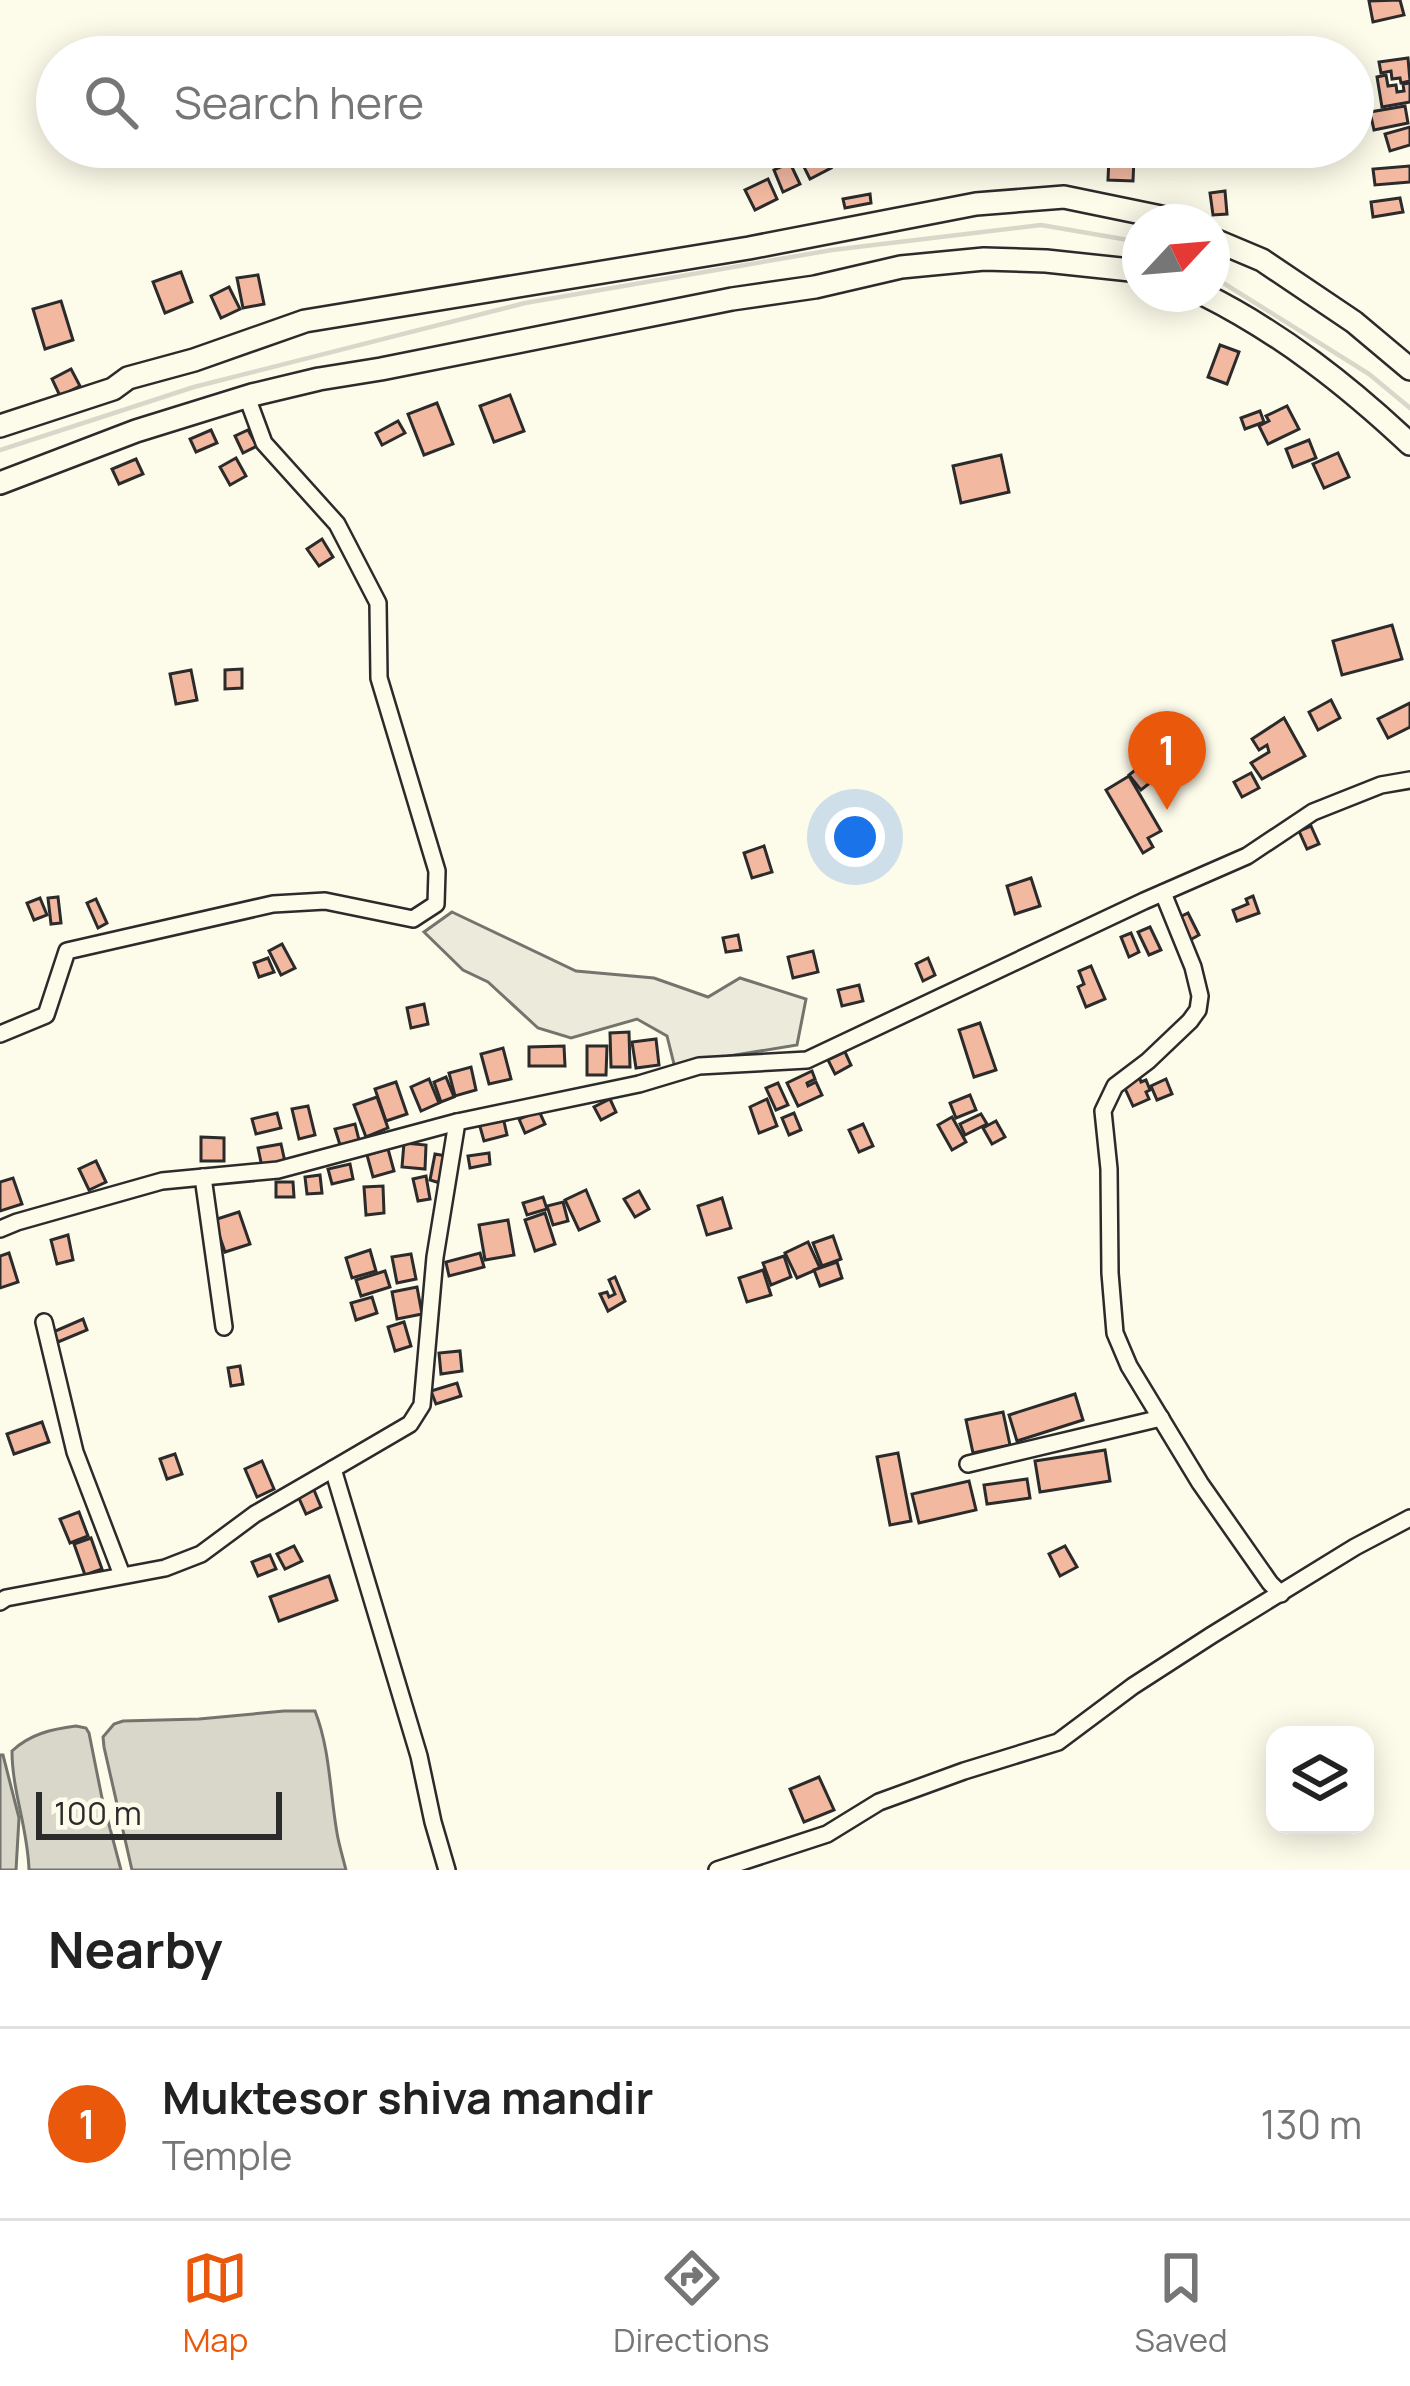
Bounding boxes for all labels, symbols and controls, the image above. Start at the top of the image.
search box [36,36,1374,168]
icon: search [78,69,144,135]
text: Search here [174,71,424,133]
north arrow [1122,204,1230,312]
pin: 1 [1128,711,1206,810]
your location [825,807,885,867]
map controls [1266,1726,1374,1834]
button: layers [1266,1726,1374,1834]
scale bar [36,1786,282,1839]
text: 100 m [54,1790,142,1835]
text: Nearby [48,1914,223,1983]
text: Muktesor shiva mandir [162,2066,653,2128]
text: 1 [78,2097,96,2151]
text: 130 m [1261,2097,1362,2151]
text: Temple [162,2128,292,2182]
tab: Map [182,2245,248,2362]
tab: Directions [613,2245,770,2362]
tab: Saved [1135,2245,1228,2362]

